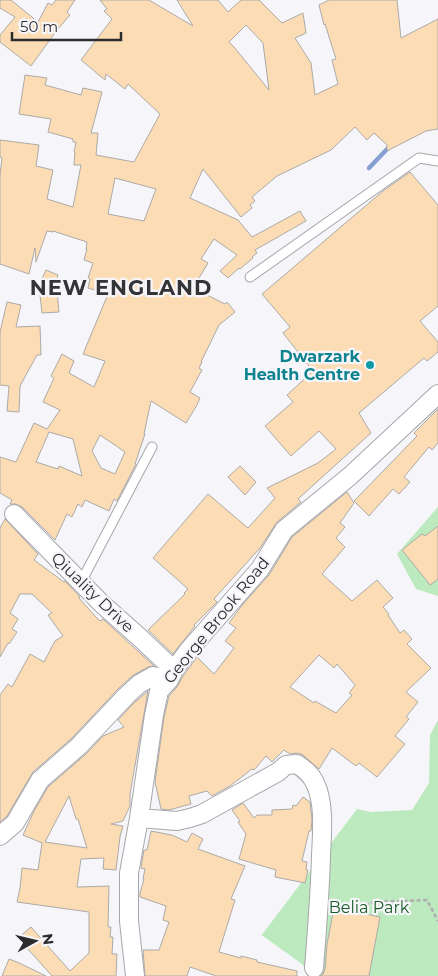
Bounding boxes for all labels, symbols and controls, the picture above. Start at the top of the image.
scale bar [12,10,121,42]
text: 50 m [20,17,58,36]
district label: NEW ENGLAND [30,275,212,300]
place label: Dwarzark Health Centre [244,347,361,384]
marker: Dwarzark Health Centre [364,359,376,371]
street label: Qiuality Drive [48,548,138,636]
street label: George Brook Road [160,553,273,687]
park label: Belia Park [329,898,410,917]
north arrow [10,916,60,966]
text: N [38,932,58,946]

